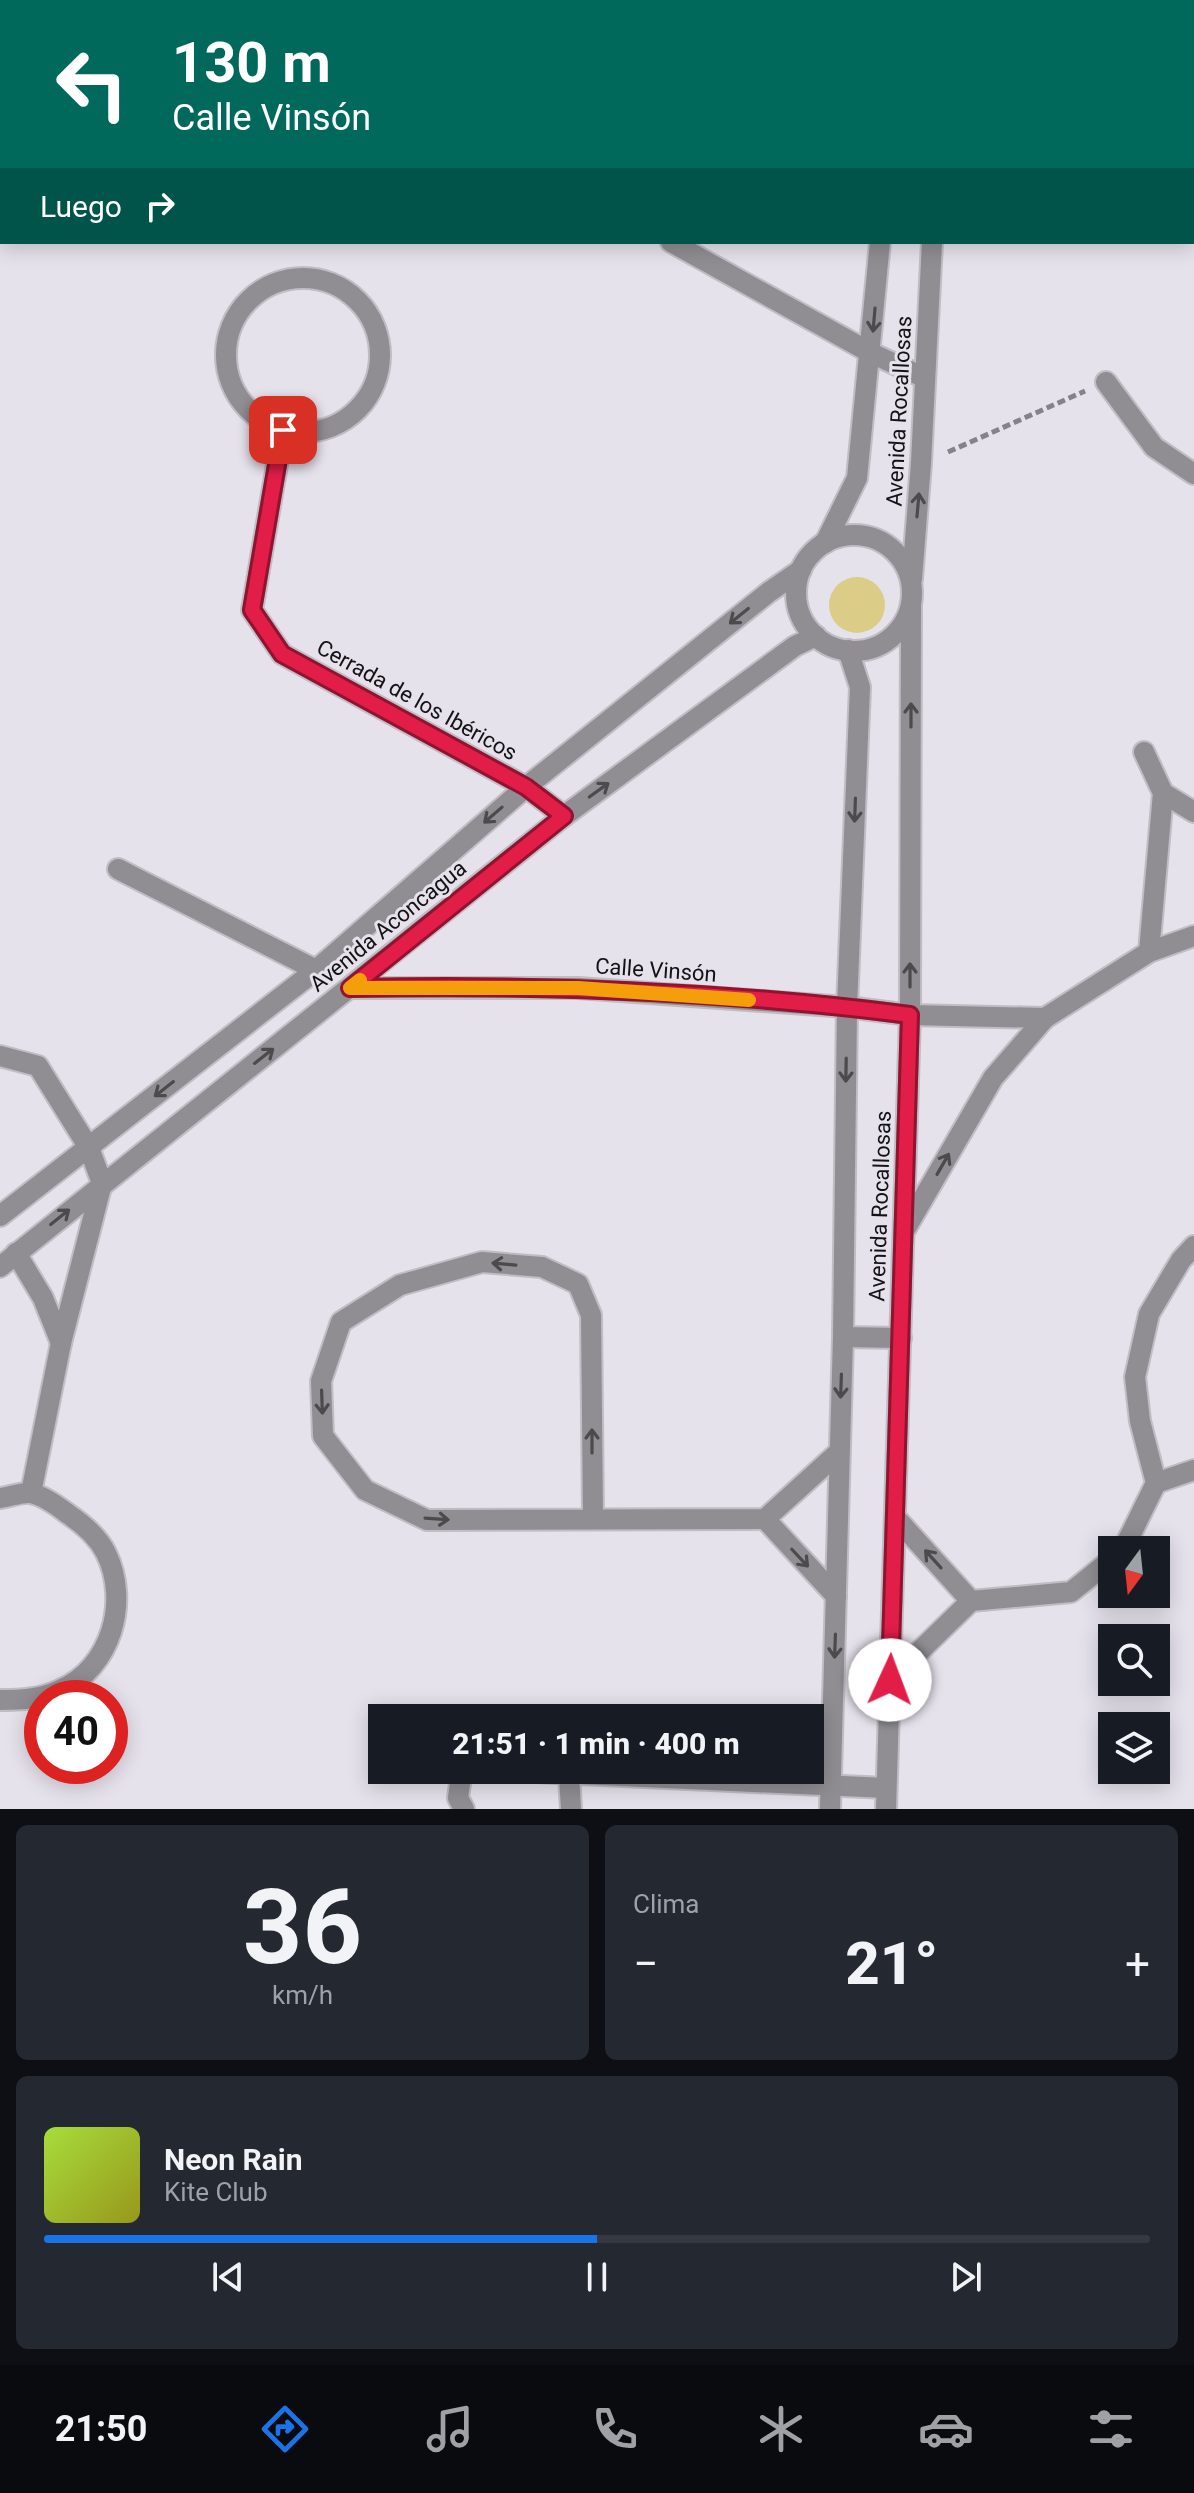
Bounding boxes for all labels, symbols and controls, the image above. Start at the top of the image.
text: 130 m [172,30,331,96]
icon: left [40,32,144,136]
text: Calle Vinsón [172,97,371,139]
icon: right [138,184,182,228]
text: Luego [40,189,122,224]
one-way arrow [866,306,881,333]
street label: Avenida Rocallosas [882,315,916,507]
pin [249,396,317,464]
icon: arrive [261,408,305,452]
one-way arrow [911,492,926,519]
one-way arrow [729,608,750,625]
street label: Cerrada de los Ibéricos [313,635,521,765]
one-way arrow [903,702,919,729]
one-way arrow [588,782,610,798]
one-way arrow [848,796,863,823]
one-way arrow [484,806,504,824]
street label: Avenida Aconcagua [305,855,471,997]
street label: Calle Vinsón [594,953,718,987]
one-way arrow [902,962,918,989]
one-way arrow [253,1047,274,1065]
one-way arrow [839,1056,854,1083]
one-way arrow [154,1080,175,1098]
street label: Avenida Rocallosas [864,1110,896,1302]
one-way arrow [936,1152,951,1176]
one-way arrow [49,1208,70,1226]
one-way arrow [491,1256,518,1271]
one-way arrow [834,1372,849,1399]
one-way arrow [315,1388,330,1415]
one-way arrow [584,1428,600,1455]
one-way arrow [423,1512,449,1527]
north arrow [1098,1536,1170,1608]
map controls [1098,1536,1170,1784]
one-way arrow [791,1548,810,1568]
one-way arrow [925,1550,943,1570]
button: search [1098,1624,1170,1696]
one-way arrow [827,1632,842,1659]
position arrow [848,1638,932,1722]
speed limit sign: 40 [24,1680,128,1784]
button: layers [1098,1712,1170,1784]
text: 21:51 · 1 min · 400 m [452,1726,740,1761]
text: 36 [243,1867,362,1988]
text: Clima [633,1889,700,1919]
text: 21° [845,1928,938,1999]
text: − [633,1938,658,1990]
text: + [1125,1938,1150,1990]
text: km/h [272,1980,333,2010]
text: Neon Rain [164,2142,303,2177]
text: Kite Club [164,2177,268,2207]
icon: previous [206,2255,250,2299]
icon: pause [575,2255,619,2299]
icon: next [944,2255,988,2299]
icon: directions [257,2401,313,2457]
icon: music [422,2401,478,2457]
icon: phone [587,2401,643,2457]
icon: climate [753,2401,809,2457]
icon: car [918,2401,974,2457]
icon: filters [1083,2401,1139,2457]
text: 21:50 [55,2408,147,2450]

